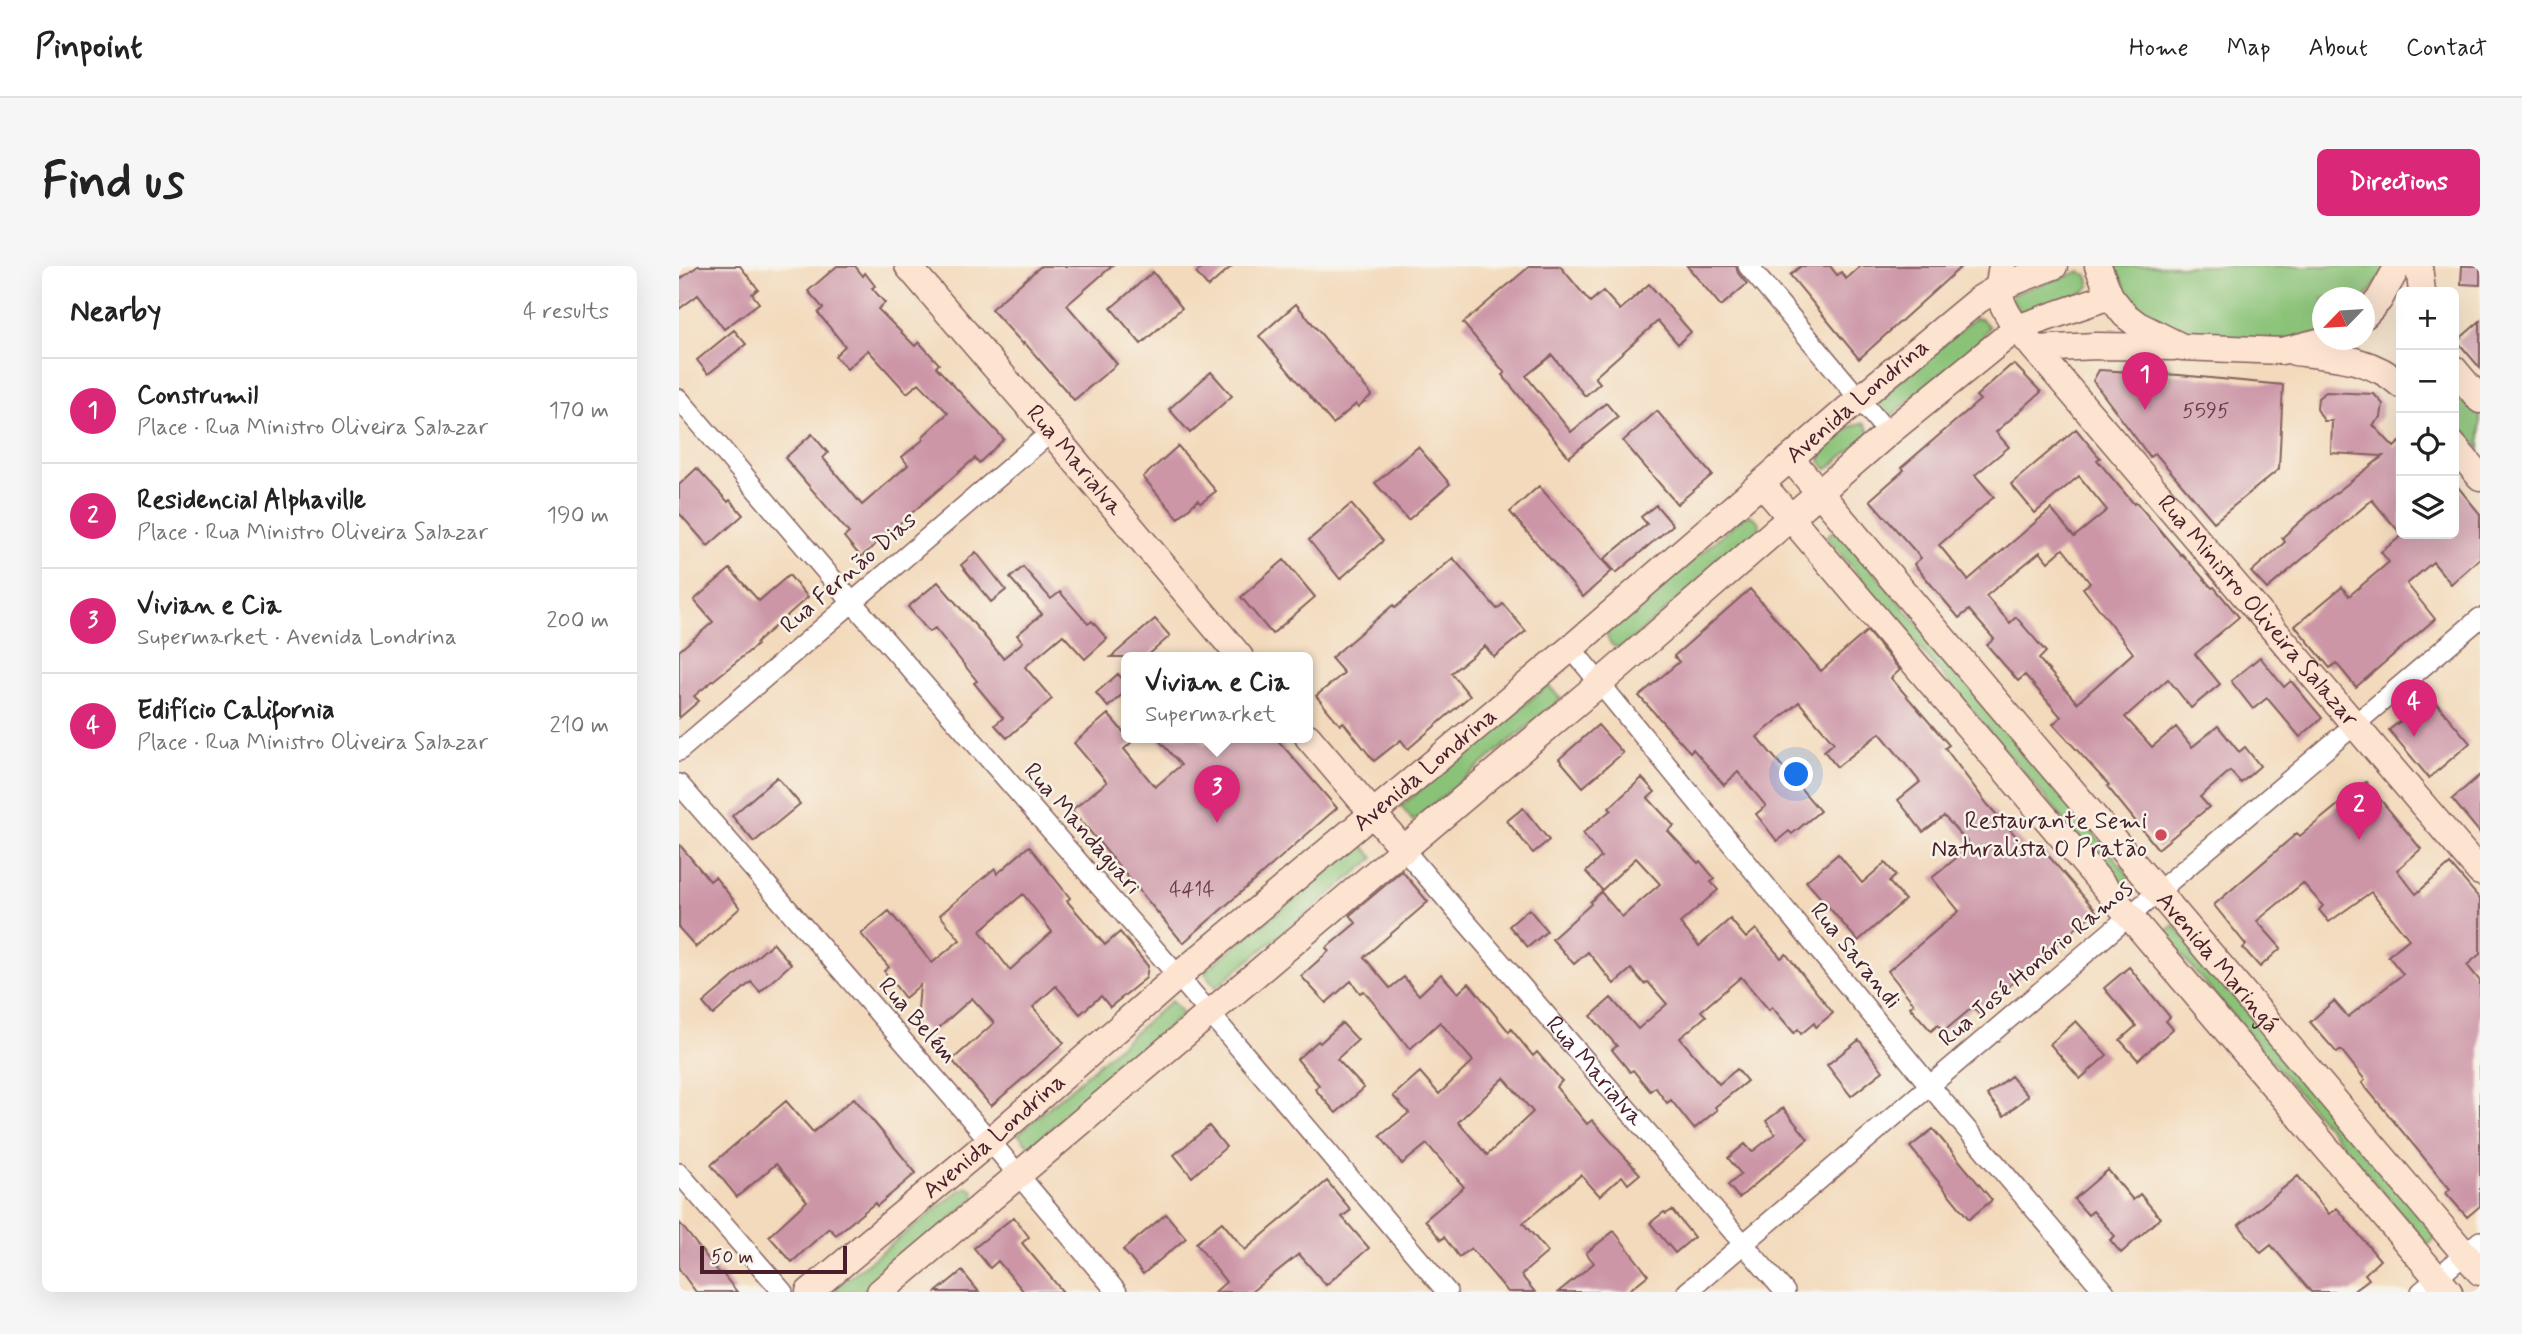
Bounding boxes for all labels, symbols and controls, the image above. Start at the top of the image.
text: Pinpoint [35,26,143,70]
text: Home [2129,33,2189,64]
text: Map [2227,33,2271,64]
text: About [2309,33,2368,64]
text: Contact [2406,33,2487,64]
button: Directions [2317,149,2480,216]
text: Find us [42,150,185,215]
north arrow [2312,287,2375,350]
map controls [2396,287,2459,539]
button: + [2396,287,2459,350]
text: Nearby [70,292,161,331]
text: 4 results [523,297,609,327]
street label: Avenida Londrina [1779,332,1936,471]
button: − [2396,350,2459,413]
pin: 1 [2122,352,2168,410]
text: Construmil [137,379,258,413]
text: 1 [88,396,98,426]
text: 170 m [549,396,609,426]
house number: 5595 [2182,397,2230,425]
street label: Rua Marialva [1019,398,1131,523]
text: Place · Rua Ministro Oliveira Salazar [137,413,488,443]
button: locate [2396,413,2459,476]
button: layers [2396,476,2459,539]
text: Residencial Alphaville [137,484,366,518]
street label: Rua Ministro Oliveira Salazar [2150,488,2365,733]
text: 2 [87,501,99,531]
text: 190 m [547,501,609,531]
street label: Rua Fernão Dias [774,505,924,641]
text: Place · Rua Ministro Oliveira Salazar [137,518,488,548]
text: Vivian e Cia [137,589,281,623]
text: 3 [88,606,98,636]
text: 200 m [546,606,609,636]
text: Supermarket · Avenida Londrina [137,623,457,653]
popup [1121,652,1313,743]
text: Vivian e Cia [1145,666,1289,700]
pin: 4 [2391,679,2437,737]
text: Edifício California [137,694,335,728]
text: Supermarket [1145,700,1276,730]
street label: Avenida Londrina [1347,700,1504,839]
text: 4 [86,711,100,741]
text: 210 m [549,711,609,741]
text: Place · Rua Ministro Oliveira Salazar [137,728,488,758]
street label: Rua Mandaguari [1016,756,1148,902]
your location [1779,757,1813,791]
pin: 3 [1194,765,1240,823]
pin: 2 [2336,782,2382,840]
place label: Restaurante Semi Naturalista O Pratão [1931,806,2147,865]
marker: Restaurante Semi Naturalista O Pratão [2153,827,2169,843]
street label: Rua José Honório Ramos [1932,873,2140,1055]
house number: 4414 [1169,876,1215,904]
street label: Avenida Maringá [2149,885,2286,1040]
street label: Rua Sarandi [1803,896,1907,1016]
street label: Rua Belém [871,971,963,1071]
street label: Rua Marialva [1539,1010,1651,1133]
street label: Avenida Londrina [916,1066,1072,1206]
scale bar [700,1243,847,1275]
text: 50 m [711,1245,754,1270]

